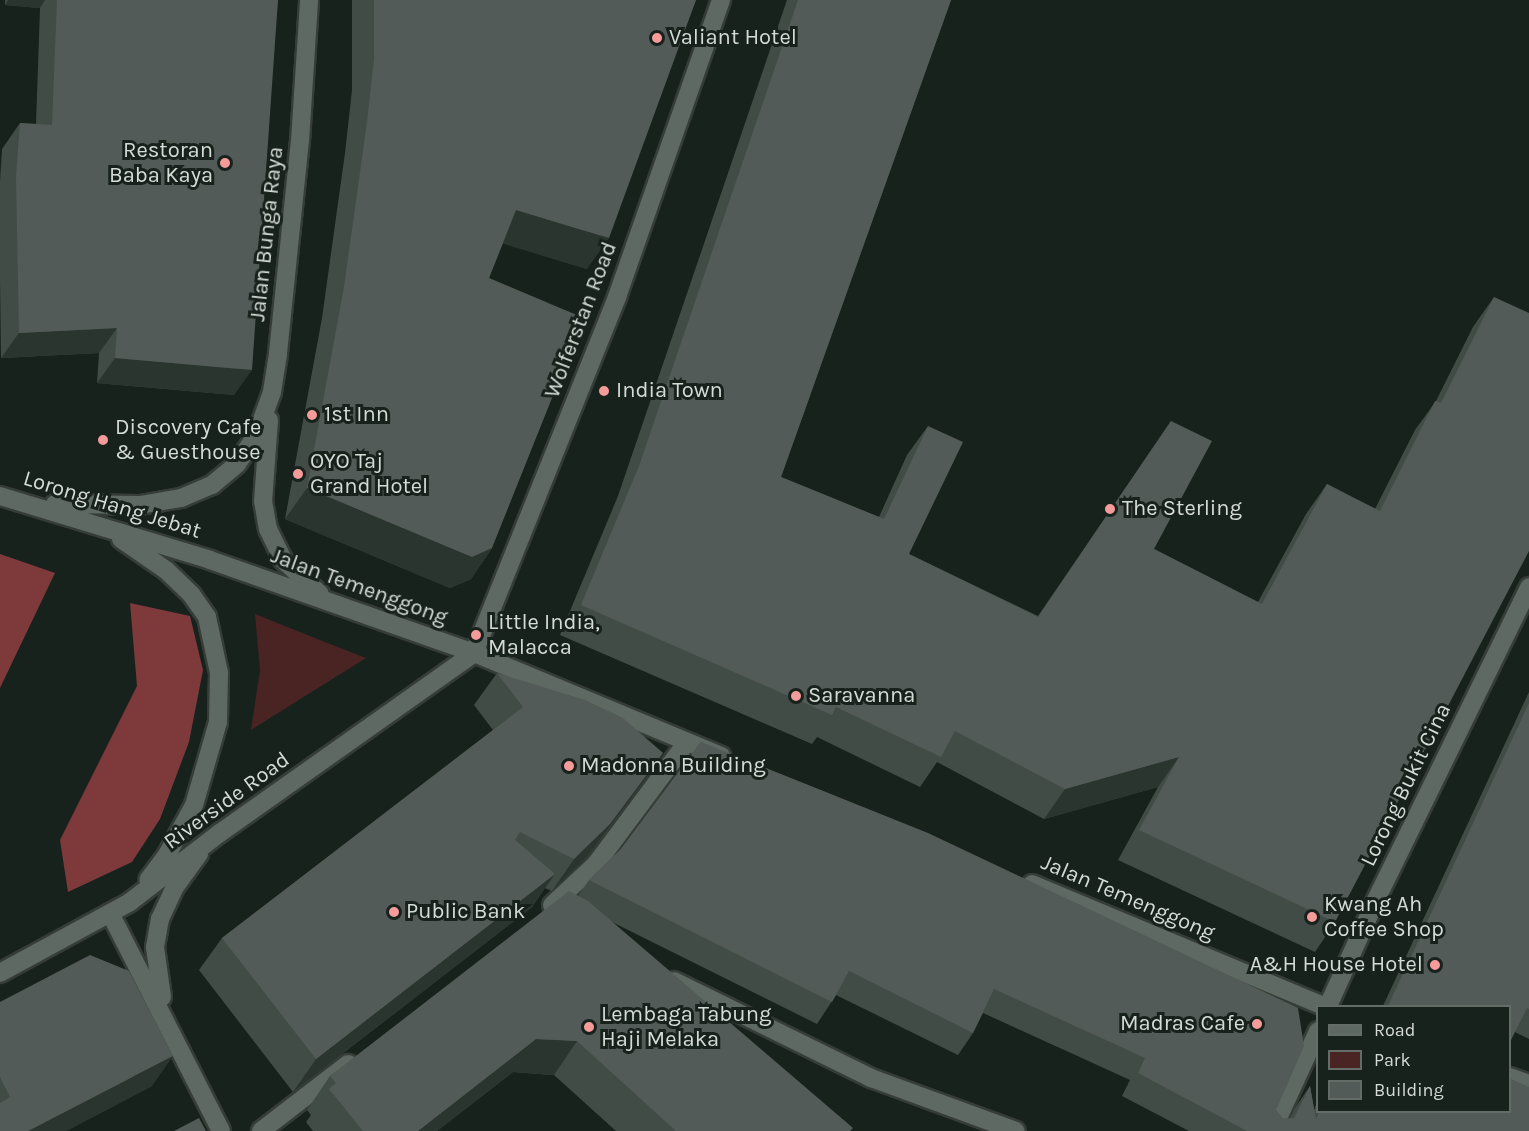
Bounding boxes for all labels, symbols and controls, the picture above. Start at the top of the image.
place label: Valiant Hotel [669,25,797,51]
marker: Valiant Hotel [650,31,664,45]
place label: Restoran Baba Kaya [109,137,213,188]
street label: Jalan Bunga Raya [245,145,289,323]
marker: Restoran Baba Kaya [218,156,232,170]
street label: Wolferstan Road [539,238,623,402]
place label: India Town [616,378,723,404]
marker: India Town [597,384,611,398]
place label: 1st Inn [324,402,389,428]
marker: 1st Inn [305,408,319,422]
place label: Discovery Cafe & Guesthouse [115,414,261,466]
marker: Discovery Cafe & Guesthouse [96,433,110,447]
place label: OYO Taj Grand Hotel [310,448,428,500]
street label: Lorong Hang Jebat [20,465,204,545]
marker: OYO Taj Grand Hotel [291,467,305,481]
place label: The Sterling [1122,496,1242,522]
marker: The Sterling [1103,502,1117,516]
street label: Jalan Temenggong [267,543,451,631]
place label: Little India, Malacca [488,609,600,660]
marker: Little India, Malacca [469,628,483,642]
place label: Saravanna [808,683,915,709]
marker: Saravanna [789,689,803,703]
street label: Lorong Bukit Cina [1355,699,1457,871]
street label: Riverside Road [159,747,295,855]
place label: Madonna Building [581,753,766,779]
marker: Madonna Building [562,759,576,773]
street label: Jalan Temenggong [1037,849,1219,947]
place label: Kwang Ah Coffee Shop [1324,891,1444,942]
place label: Public Bank [406,899,525,925]
marker: Public Bank [387,905,401,919]
marker: Kwang Ah Coffee Shop [1305,910,1319,924]
place label: A&H House Hotel [1250,952,1423,978]
marker: A&H House Hotel [1428,958,1442,972]
place label: Lembaga Tabung Haji Melaka [601,1001,771,1052]
legend [1316,1005,1511,1113]
place label: Madras Cafe [1120,1011,1245,1037]
marker: Madras Cafe [1250,1017,1264,1031]
text: Road [1374,1019,1415,1041]
marker: Lembaga Tabung Haji Melaka [582,1020,596,1034]
text: Park [1374,1049,1411,1071]
text: Building [1374,1079,1444,1101]

